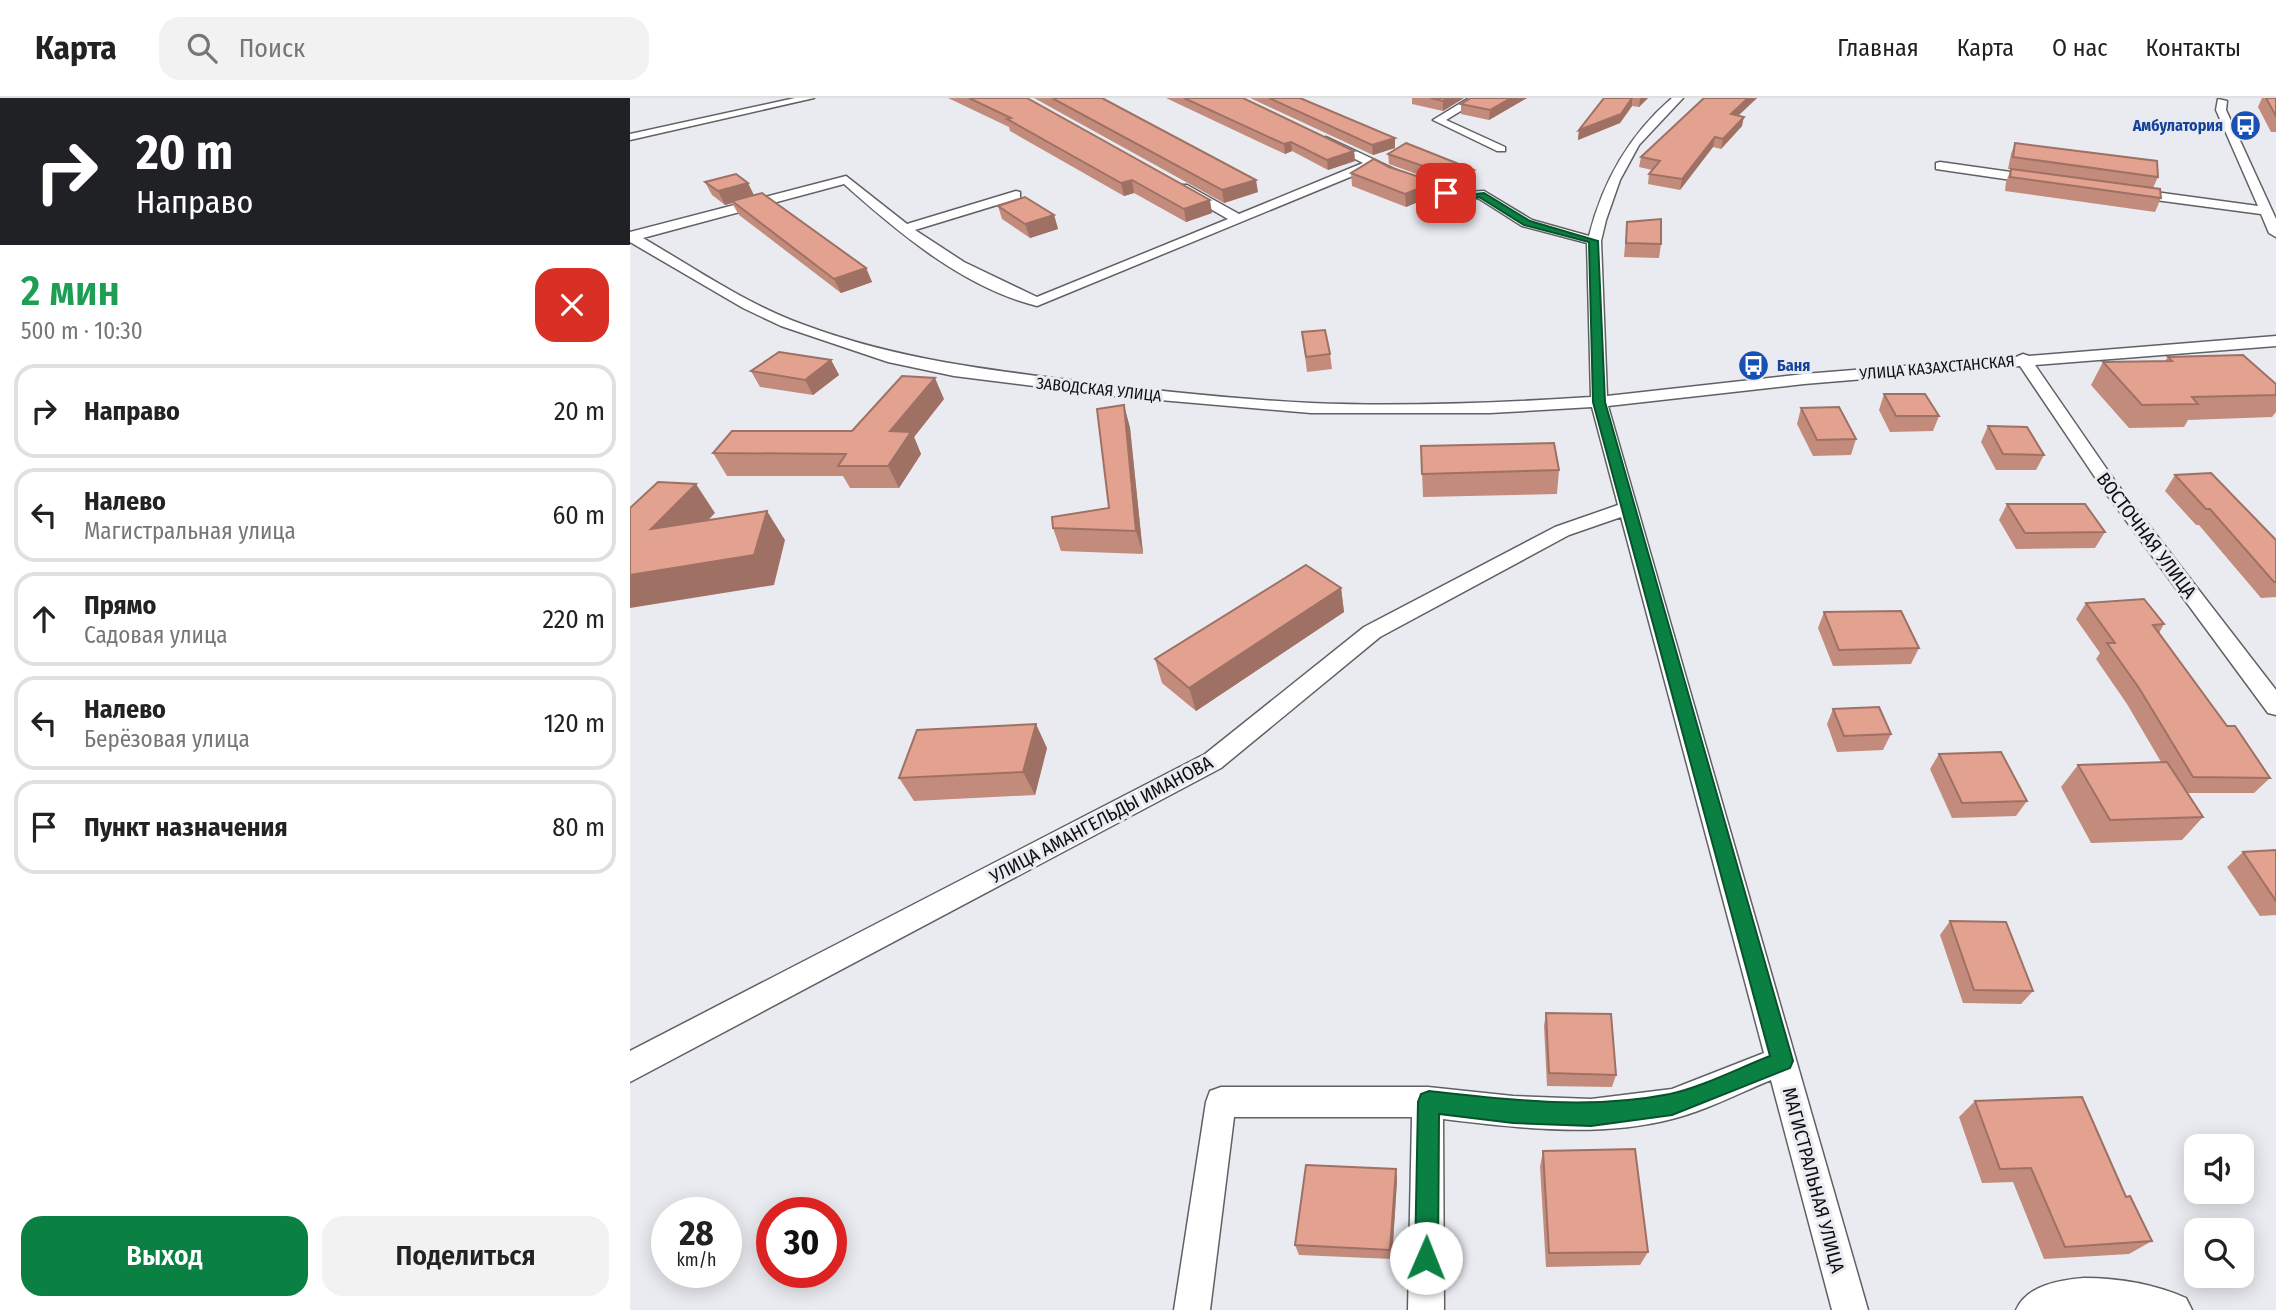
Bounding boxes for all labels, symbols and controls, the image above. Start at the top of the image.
search box [159,17,649,80]
text: Карта [35,28,117,68]
icon: search [183,29,221,67]
text: Поиск [239,33,305,64]
text: Главная [1837,34,1919,62]
text: Карта [1957,34,2014,62]
text: О нас [2052,34,2107,62]
text: Контакты [2145,34,2241,62]
bus stop icon: Амбулатория [2229,108,2263,142]
place label: Амбулатория [2132,116,2223,135]
text: 20 m [136,123,233,182]
icon: right [21,126,112,217]
pin [1416,163,1476,223]
icon: arrive [1427,174,1465,212]
text: Направо [136,183,253,221]
text: 2 мин [21,266,120,316]
button: close [535,268,609,342]
text: 500 m · 10:30 [21,317,143,345]
bus stop icon: Баня [1737,348,1771,382]
street label: УЛИЦА КАЗАХСТАНСКАЯ [1858,351,2015,384]
place label: Баня [1777,356,1810,375]
street label: ЗАВОДСКАЯ УЛИЦА [1035,373,1163,406]
icon: right [25,392,63,430]
text: Направо [84,396,180,427]
text: 20 m [554,396,605,427]
street label: ВОСТОЧНАЯ УЛИЦА [2092,468,2201,603]
text: Налево [84,486,166,517]
icon: left [25,496,63,534]
text: 60 m [552,500,605,531]
text: Магистральная улица [84,517,296,545]
text: Прямо [84,590,156,621]
icon: ahead [25,600,63,638]
text: 220 m [542,604,605,635]
text: Садовая улица [84,621,227,649]
text: Налево [84,694,166,725]
icon: left [25,704,63,742]
text: 120 m [544,708,605,739]
text: Берёзовая улица [84,725,250,753]
street label: УЛИЦА АМАНГЕЛЬДЫ ИМАНОВА [985,751,1217,889]
icon: arrive [25,808,63,846]
text: Пункт назначения [84,812,288,843]
text: 80 m [552,812,605,843]
street label: МАГИСТРАЛЬНАЯ УЛИЦА [1778,1085,1849,1275]
map controls [2184,1134,2254,1288]
button: sound [2184,1134,2254,1204]
speed limit sign: 30 [756,1197,847,1288]
text: 28 [679,1212,714,1254]
button: Выход [21,1216,308,1296]
button: Поделиться [322,1216,609,1296]
button: search [2184,1218,2254,1288]
position arrow [1389,1221,1463,1295]
text: km/h [676,1249,717,1271]

